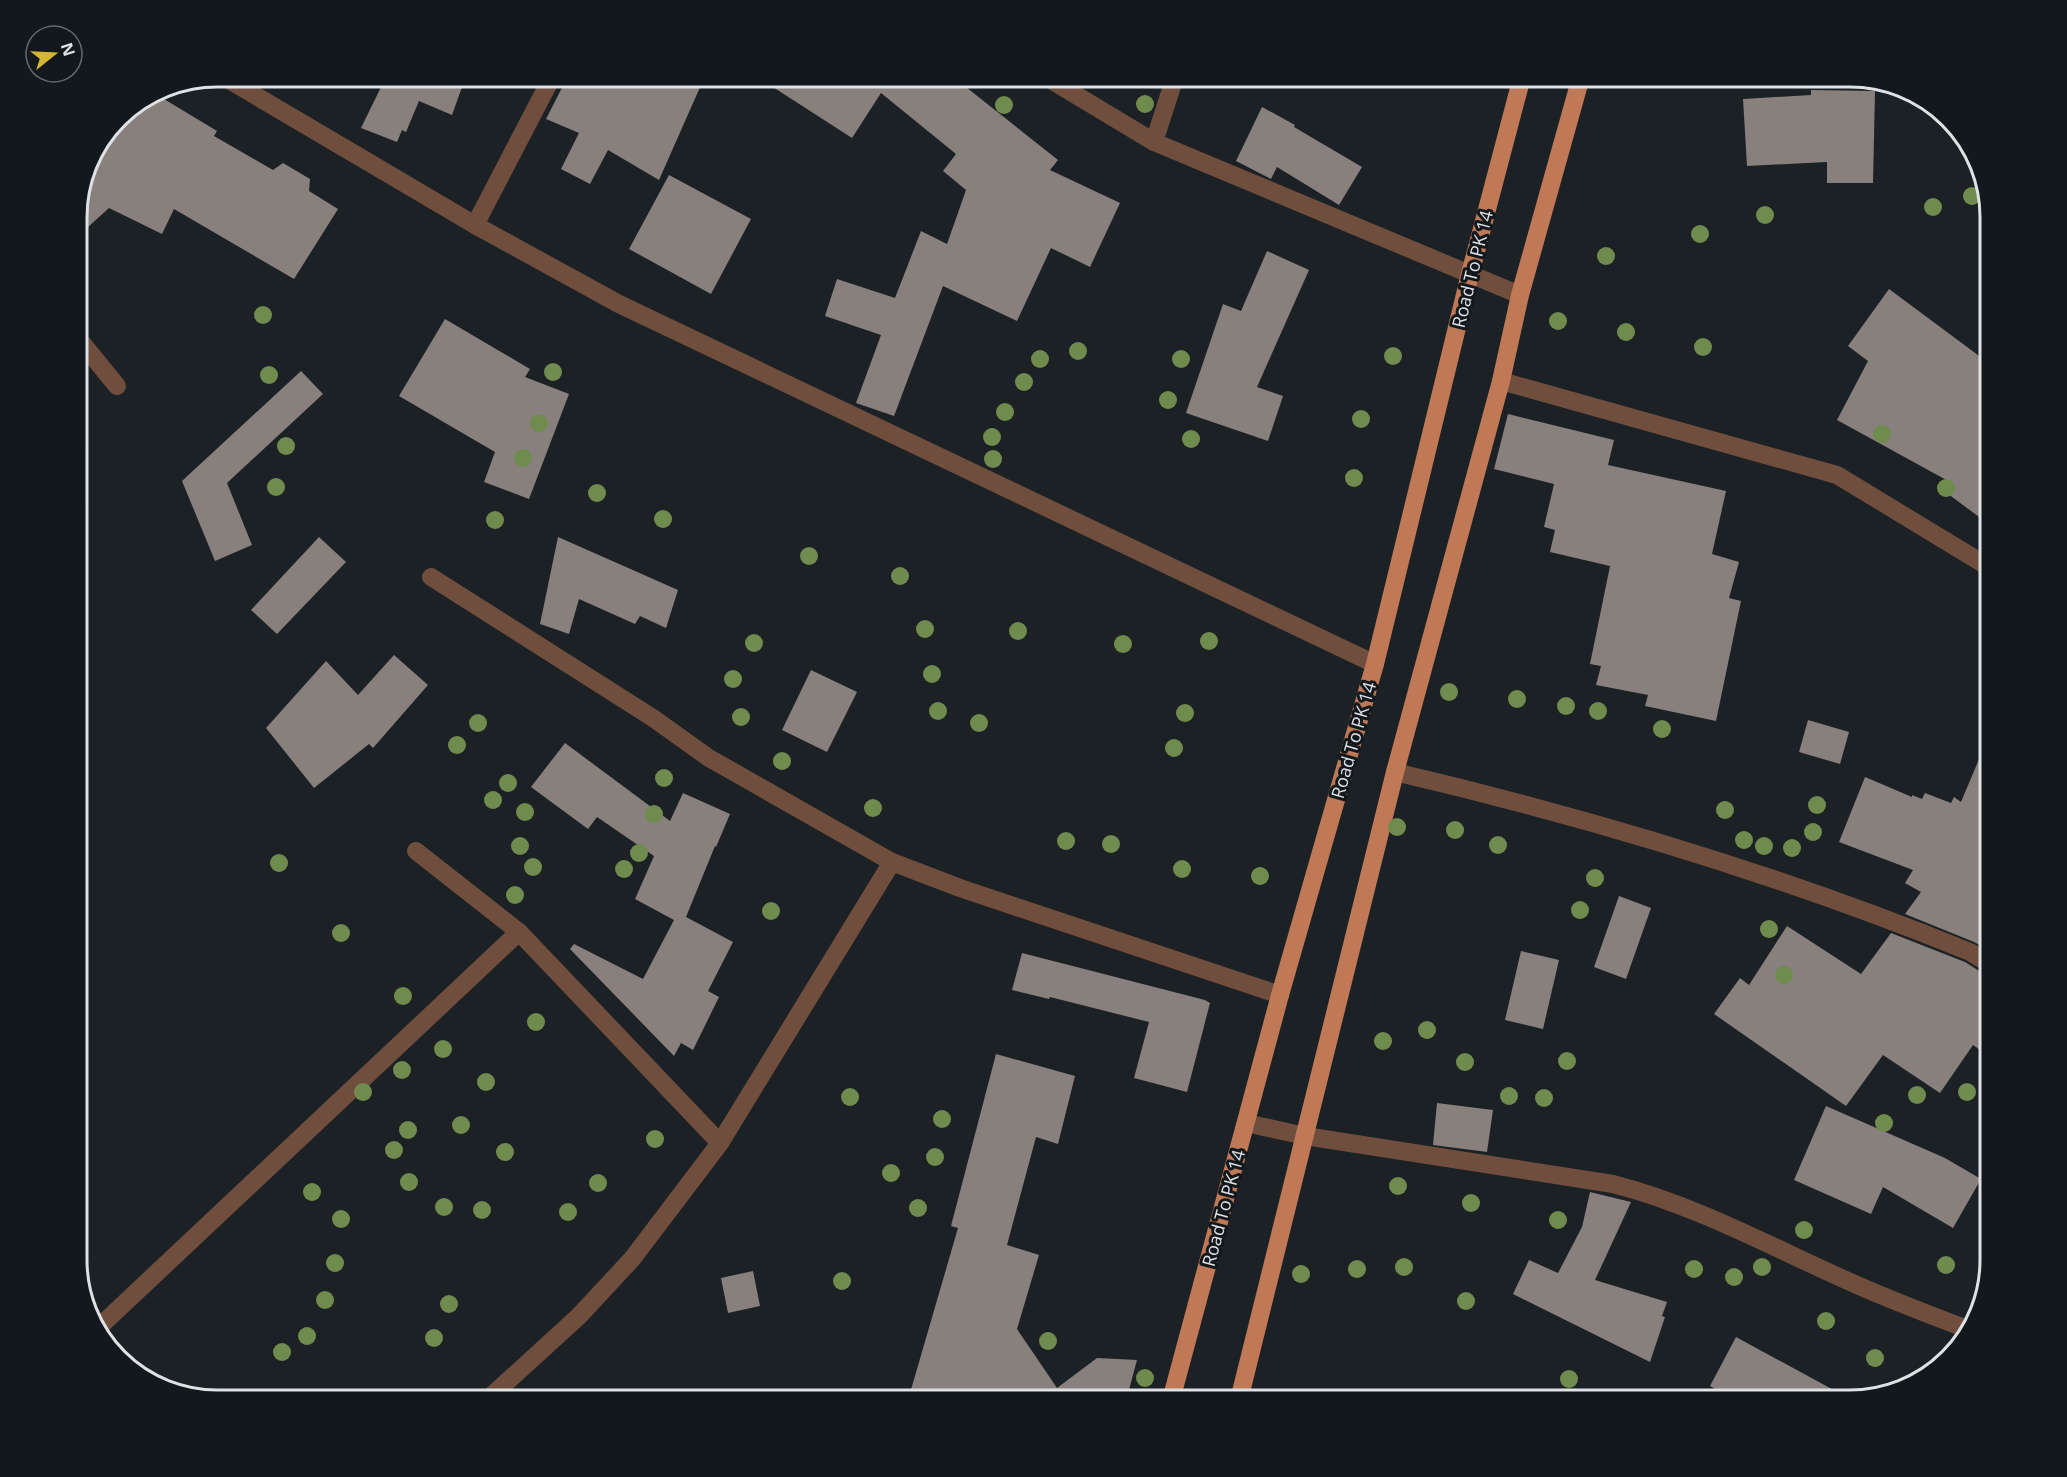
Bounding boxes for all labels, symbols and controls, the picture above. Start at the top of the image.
north arrow [24,24,84,84]
text: N [56,40,81,59]
street label: Road To PK 14 [1446,208,1498,330]
street label: Road To PK 14 [1325,679,1381,801]
street label: Road To PK 14 [1196,1147,1250,1269]

